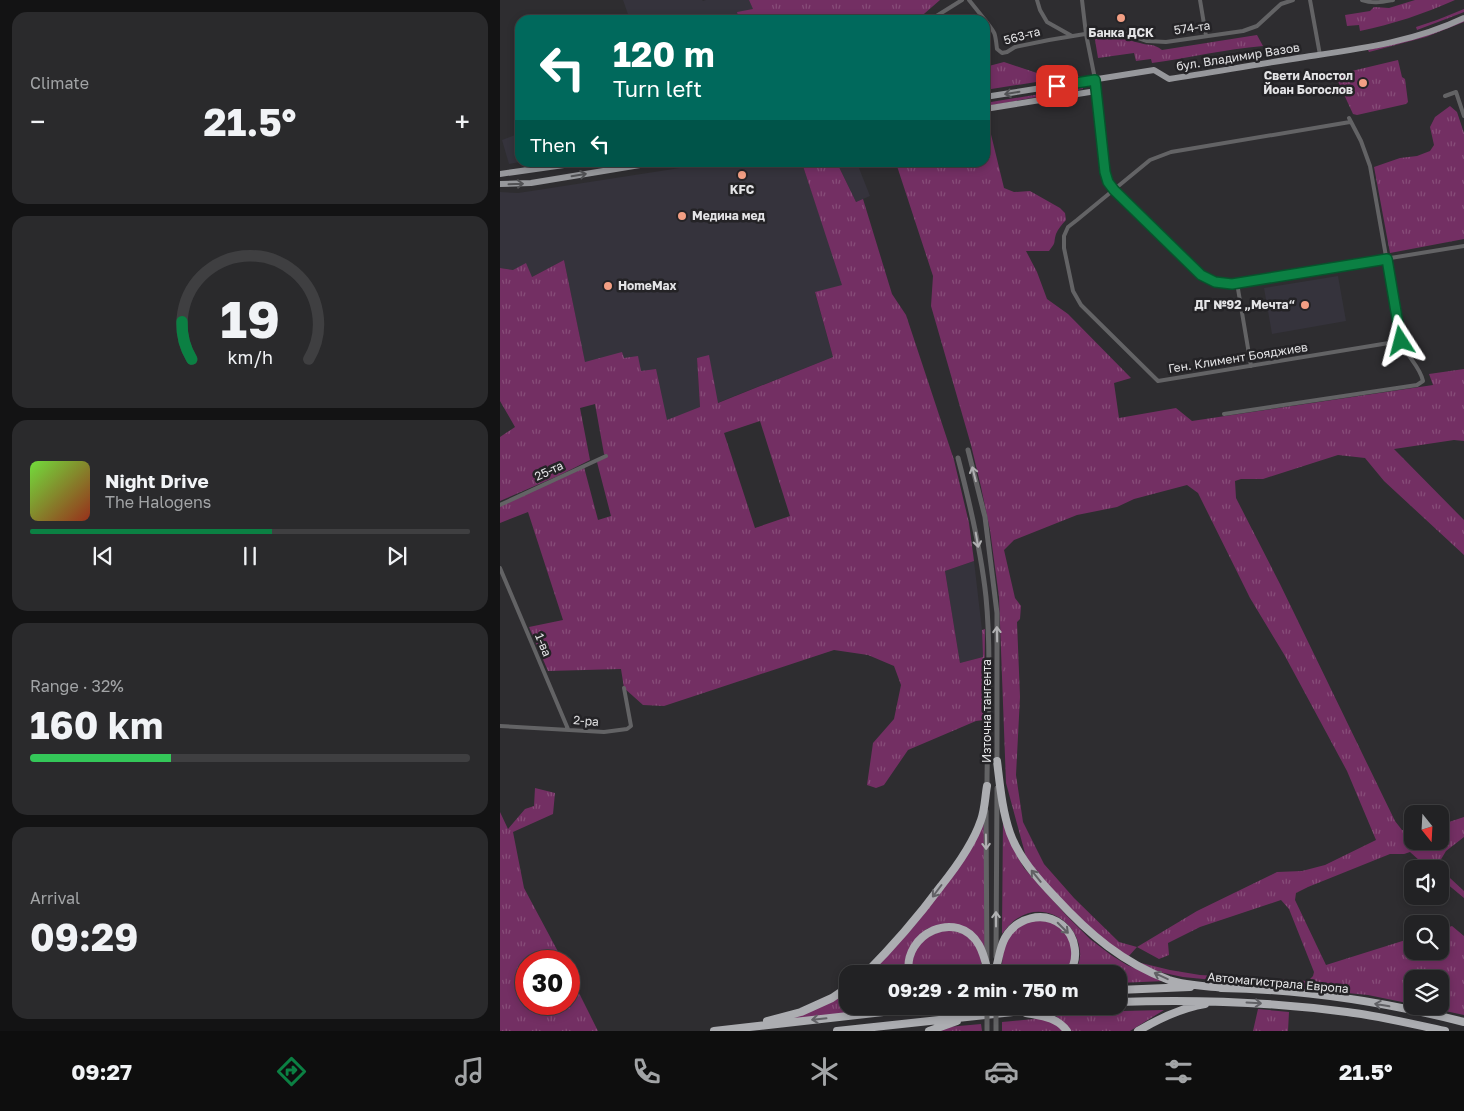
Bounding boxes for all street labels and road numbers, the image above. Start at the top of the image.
street label: 574-та [1173,18,1211,37]
street label: 563-та [1002,23,1042,48]
street label: бул. Владимир Вазов [1175,39,1301,74]
street label: Ген. Климент Бояджиев [1167,339,1309,376]
street label: 25-та [532,457,566,484]
street label: 1-ва [532,631,555,659]
street label: Източна тангента [979,659,994,763]
street label: 2-ра [573,712,599,729]
street label: Автомагистрала Европа [1207,969,1349,996]

